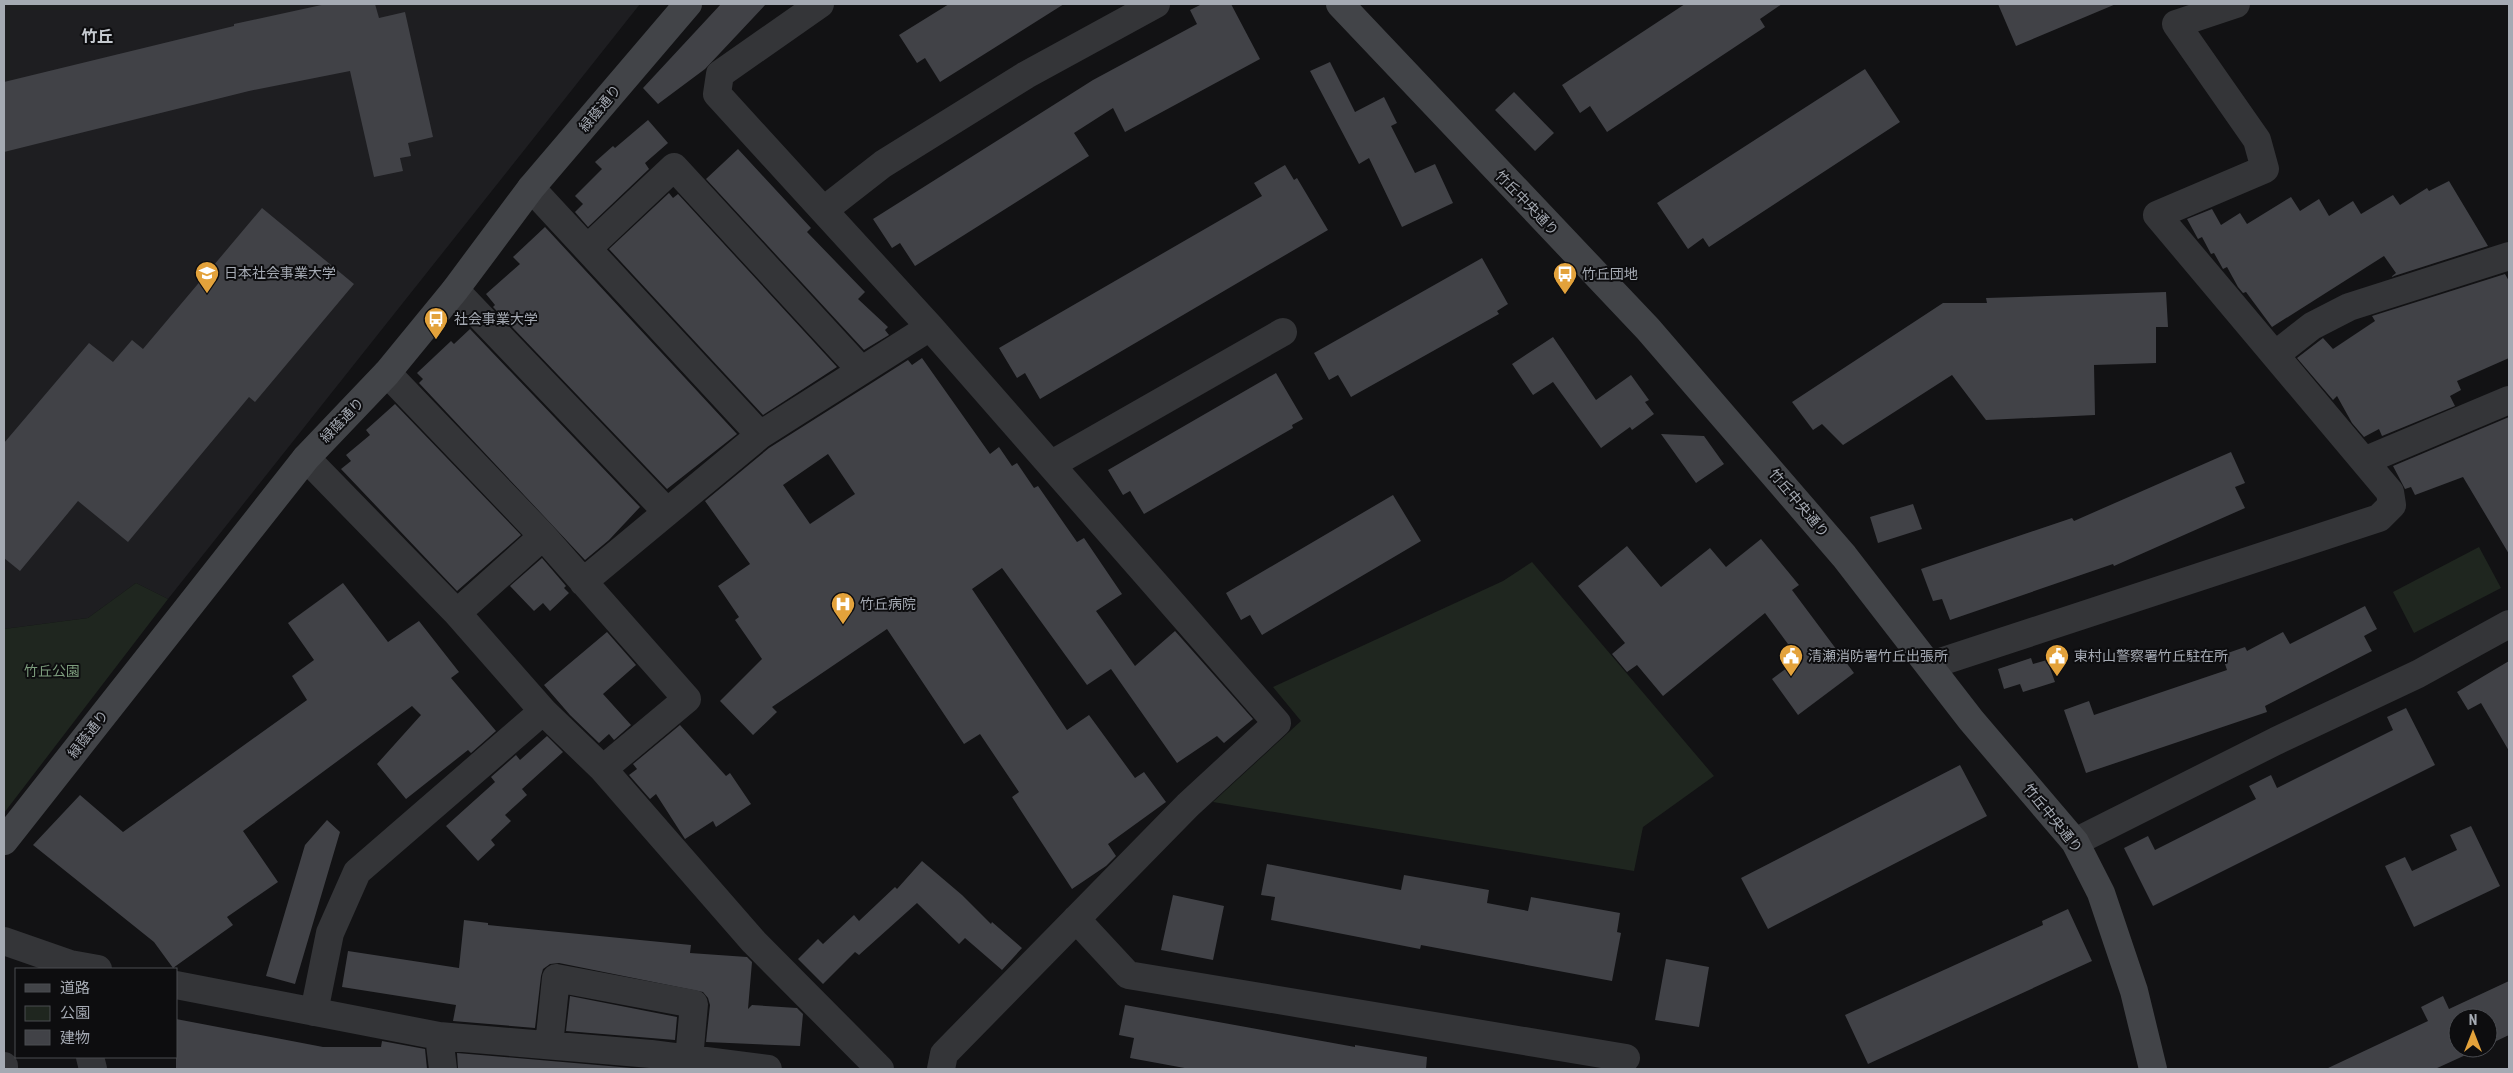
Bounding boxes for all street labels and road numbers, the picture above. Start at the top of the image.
street label: 緑蔭通り [576,81,624,135]
street label: 竹丘中央通り [1492,167,1562,239]
street label: 緑蔭通り [317,394,367,446]
street label: 竹丘中央通り [1766,466,1832,540]
street label: 緑蔭通り [64,707,112,761]
street label: 竹丘中央通り [2020,780,2086,856]

